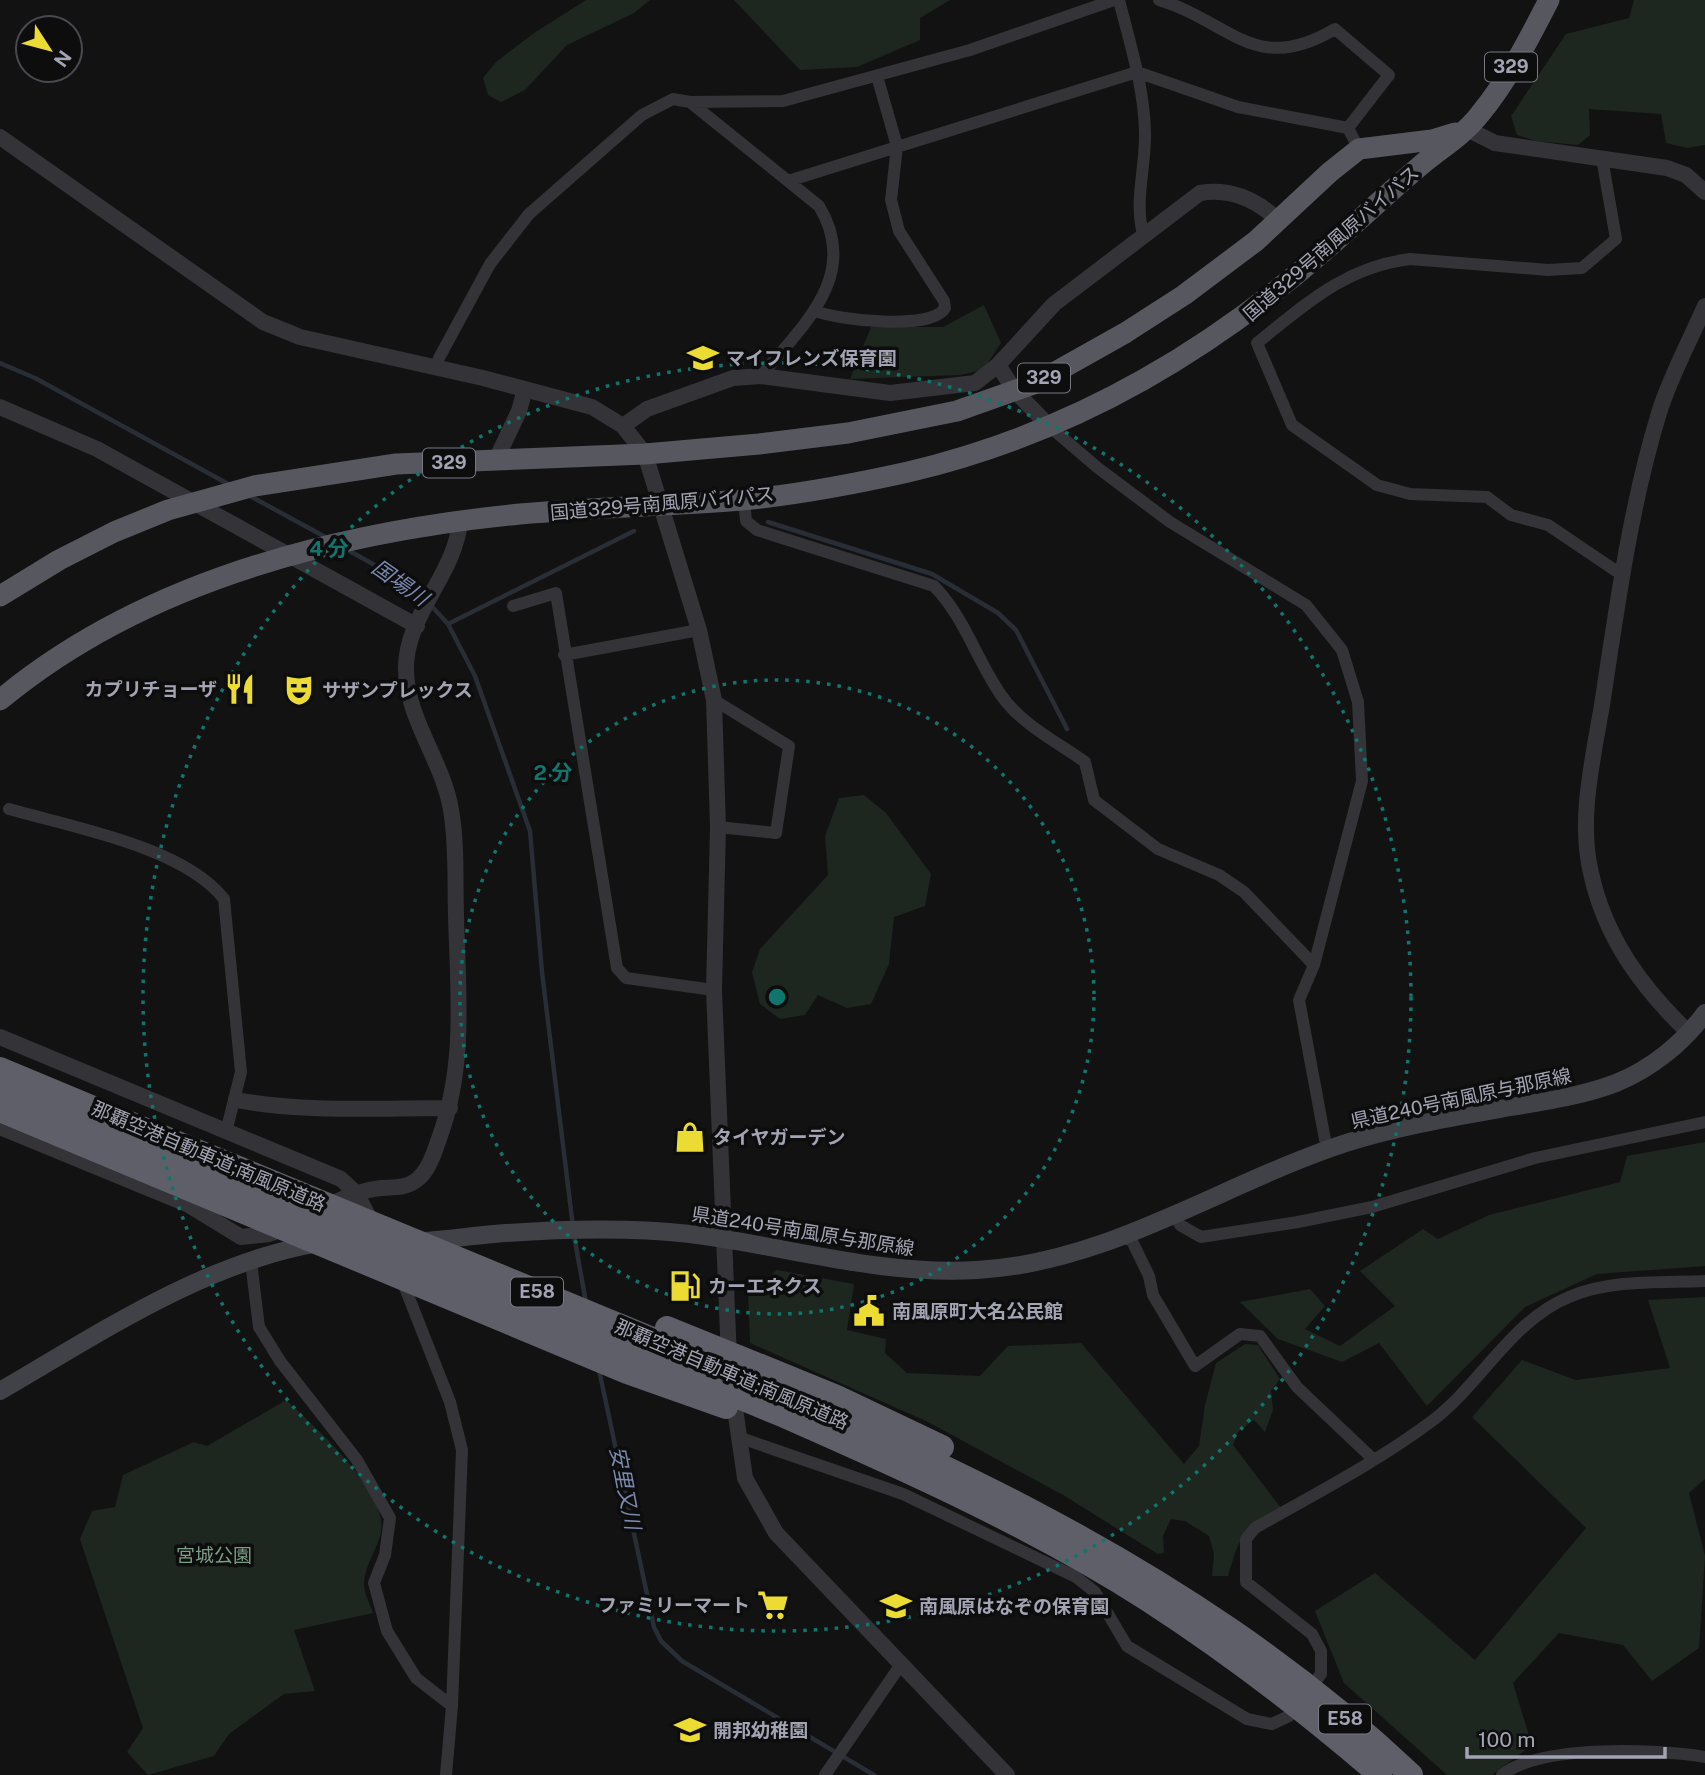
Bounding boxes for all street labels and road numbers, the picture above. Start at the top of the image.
road number: 329 [1485,52,1537,82]
street label: 国道329号南風原バイパス [1239,161,1423,325]
road number: 329 [1018,364,1070,392]
road number: 329 [423,448,475,477]
street label: 国道329号南風原バイパス [549,482,775,524]
street label: 県道240号南風原与那原線 [1349,1064,1573,1132]
street label: 那覇空港自動車道;南風原道路 [89,1097,329,1215]
street label: 県道240号南風原与那原線 [690,1203,916,1259]
road number: E58 [511,1278,563,1307]
street label: 那覇空港自動車道;南風原道路 [612,1315,852,1433]
road number: E58 [1319,1704,1371,1734]

